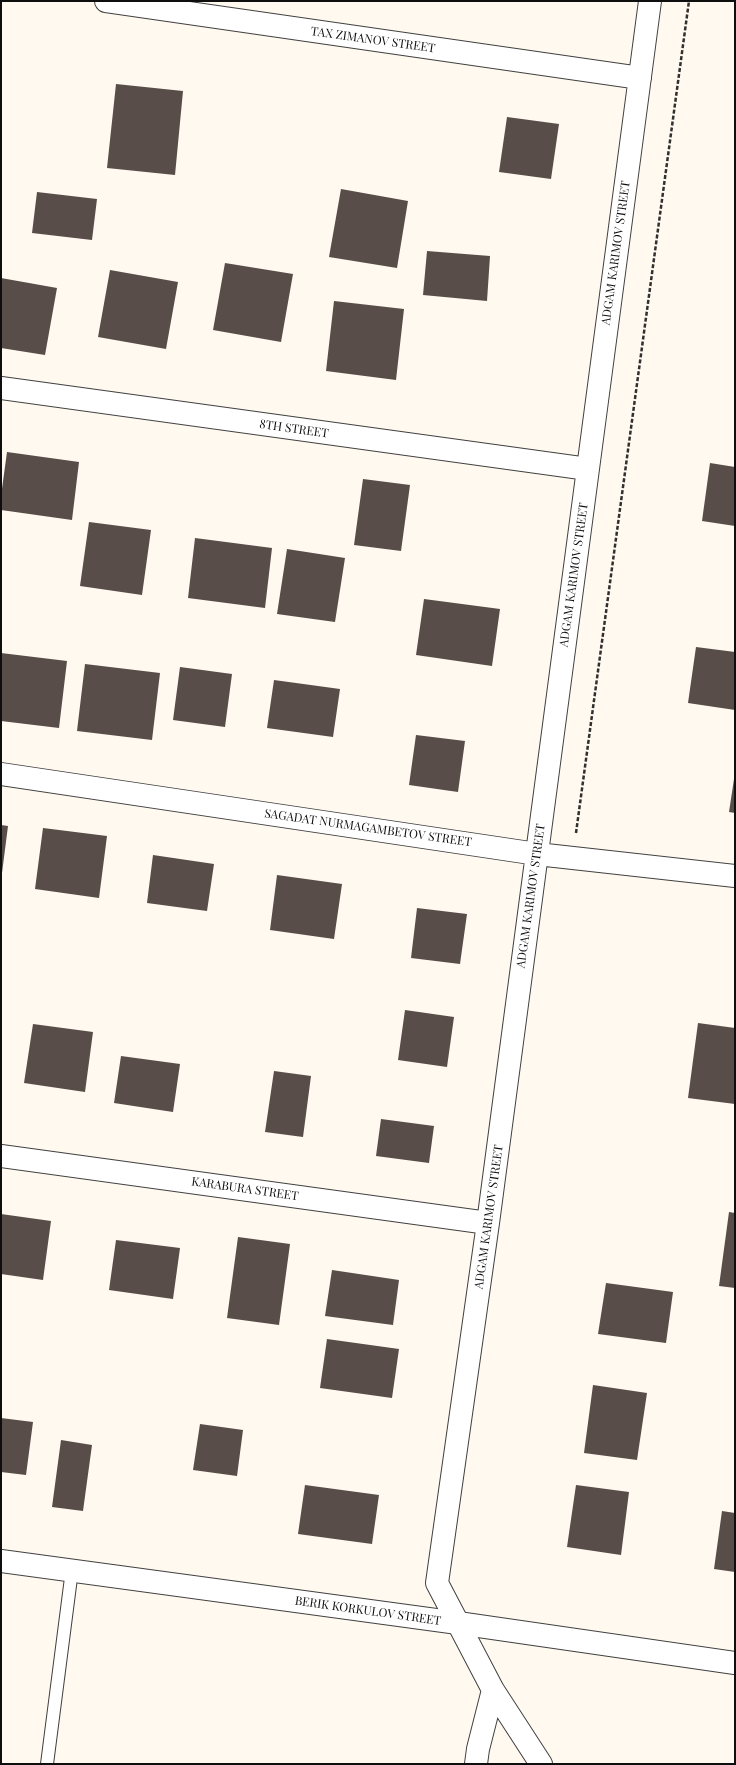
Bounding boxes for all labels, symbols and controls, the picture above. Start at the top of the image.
street label: TAX ZIMANOV STREET [310,24,436,56]
street label: ADGAM KARIMOV STREET [599,180,633,326]
street label: 8TH STREET [259,417,329,441]
street label: ADGAM KARIMOV STREET [557,502,591,648]
street label: SAGADAT NURMAGAMBETOV STREET [263,806,473,850]
street label: ADGAM KARIMOV STREET [514,823,548,969]
street label: ADGAM KARIMOV STREET [472,1144,506,1290]
street label: KARABURA STREET [191,1174,299,1204]
street label: BERIK KORKULOV STREET [294,1594,442,1628]

